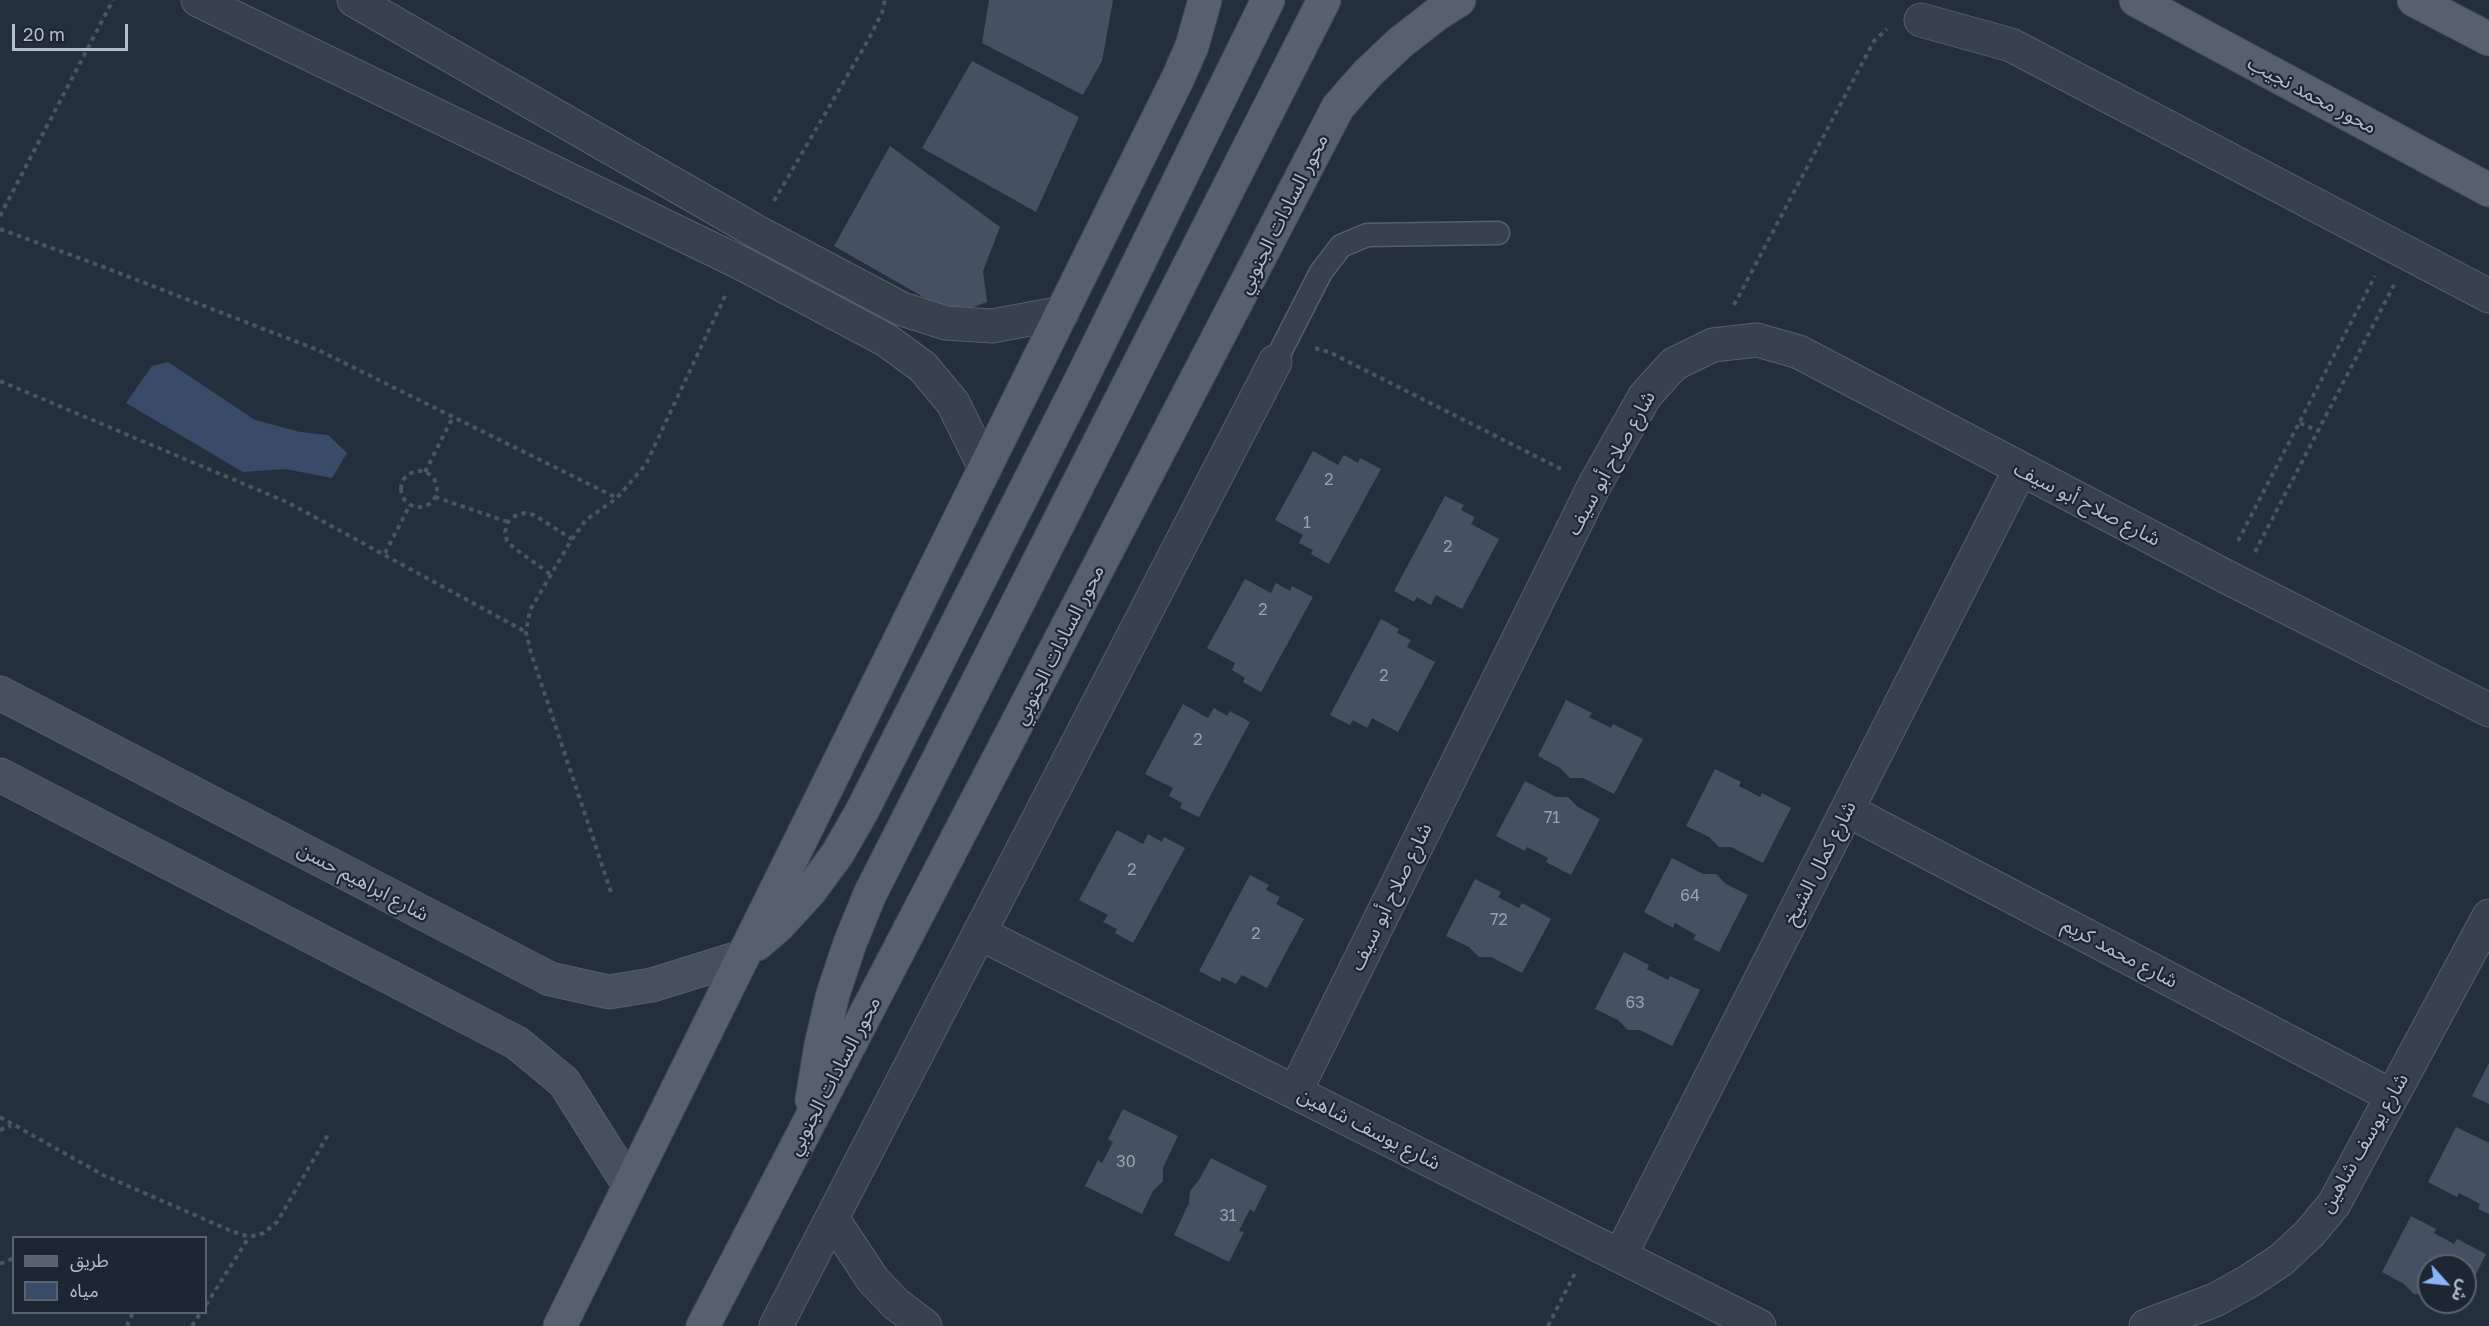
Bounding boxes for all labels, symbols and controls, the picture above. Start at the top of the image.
scale bar [15,12,130,50]
text: 20 m [23,23,65,45]
street label: محور محمد نجيب [2243,51,2381,139]
street label: محور السادات الجنوبي [1232,130,1334,298]
street label: شارع صلاح أبو سيف [1561,387,1661,539]
street label: شارع صلاح أبو سيف [2010,457,2164,551]
house number: 2 [1324,470,1334,490]
house number: 1 [1303,513,1311,533]
house number: 2 [1443,537,1453,557]
street label: محور السادات الجنوبي [1008,561,1110,729]
house number: 2 [1258,600,1268,620]
house number: 2 [1379,666,1389,686]
house number: 2 [1193,730,1203,750]
street label: شارع كمال الشيخ [1778,797,1862,929]
house number: 71 [1544,808,1560,828]
street label: شارع صلاح أبو سيف [1345,819,1437,975]
street label: شارع ابراهيم حسن [293,837,433,927]
house number: 2 [1127,860,1137,880]
house number: 64 [1680,886,1700,906]
house number: 72 [1490,910,1508,930]
street label: شارع محمد كريم [2058,913,2182,993]
house number: 2 [1251,924,1261,944]
street label: محور السادات الجنوبي [782,993,886,1159]
house number: 63 [1625,993,1645,1013]
street label: شارع يوسف شاهين [2314,1069,2414,1217]
street label: شارع يوسف شاهين [1294,1083,1444,1175]
house number: 30 [1116,1152,1136,1172]
house number: 31 [1219,1206,1237,1226]
legend [12,1236,207,1314]
text: طريق [70,1249,109,1271]
north arrow [2417,1254,2477,1314]
text: ش [2447,1277,2475,1306]
text: مياه [70,1279,99,1301]

